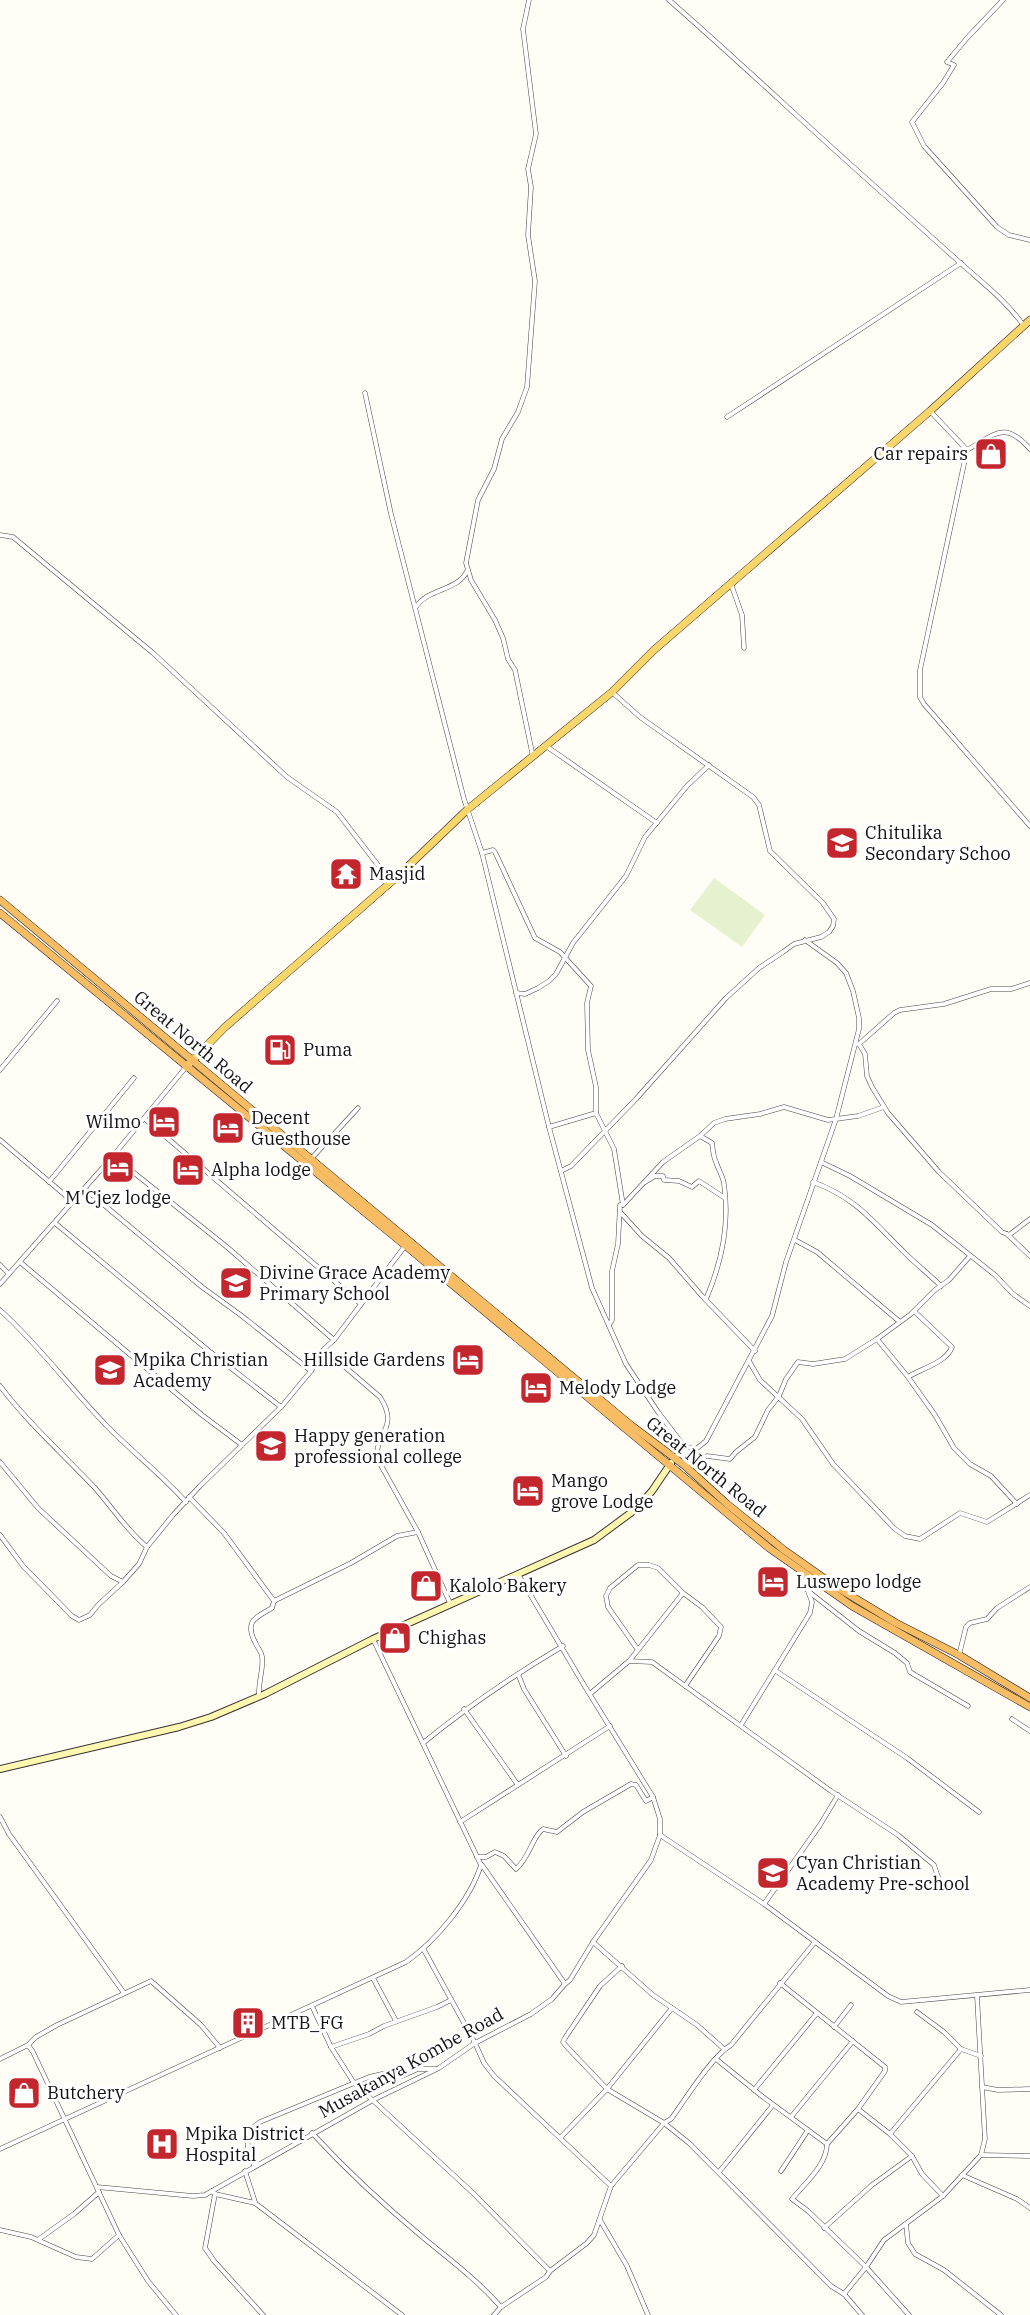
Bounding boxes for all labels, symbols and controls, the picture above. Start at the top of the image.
shop icon: Car repairs [973,436,1009,472]
place label: Car repairs [873,442,968,465]
place label: Chitulika Secondary Schoo [865,821,1011,865]
school or university icon: Chitulika Secondary Schoo [824,825,860,861]
temple icon: Masjid [328,856,364,892]
place label: Masjid [369,862,425,885]
street label: Great North Road [129,985,257,1098]
fuel station icon: Puma [262,1032,298,1068]
place label: Puma [303,1038,353,1061]
hotel icon: Wilmo [146,1104,182,1140]
place label: Decent Guesthouse [251,1106,351,1150]
place label: Wilmo [85,1110,141,1133]
hotel icon: Decent Guesthouse [210,1110,246,1146]
hotel icon: M'Cjez lodge [100,1149,136,1185]
hotel icon: Alpha lodge [170,1152,206,1188]
place label: Alpha lodge [211,1158,311,1181]
place label: M'Cjez lodge [65,1186,171,1209]
place label: Divine Grace Academy Primary School [259,1261,451,1305]
school or university icon: Divine Grace Academy Primary School [218,1265,254,1301]
hotel icon: Hillside Gardens [450,1342,486,1378]
place label: Mpika Christian Academy [133,1348,269,1392]
place label: Hillside Gardens [303,1348,445,1371]
school or university icon: Mpika Christian Academy [92,1352,128,1388]
hotel icon: Melody Lodge [518,1370,554,1406]
place label: Melody Lodge [559,1376,676,1399]
street label: Great North Road [642,1411,771,1522]
place label: Happy generation professional college [294,1424,462,1468]
school or university icon: Happy generation professional college [253,1428,289,1464]
place label: Mango grove Lodge [551,1469,653,1513]
hotel icon: Mango grove Lodge [510,1473,546,1509]
hotel icon: Luswepo lodge [755,1564,791,1600]
shop icon: Kalolo Bakery [408,1568,444,1604]
place label: Luswepo lodge [796,1570,921,1593]
place label: Kalolo Bakery [449,1574,567,1597]
shop icon: Chighas [377,1620,413,1656]
place label: Chighas [418,1626,486,1649]
place label: Cyan Christian Academy Pre-school [796,1851,970,1895]
school or university icon: Cyan Christian Academy Pre-school [755,1855,791,1891]
street label: Musakanya Kombe Road [314,2002,507,2123]
building icon: MTB_FG [230,2005,266,2041]
place label: MTB_FG [271,2011,344,2034]
shop icon: Butchery [6,2075,42,2111]
place label: Butchery [47,2081,125,2104]
place label: Mpika District Hospital [185,2122,305,2166]
hospital icon: Mpika District Hospital [144,2126,180,2162]

